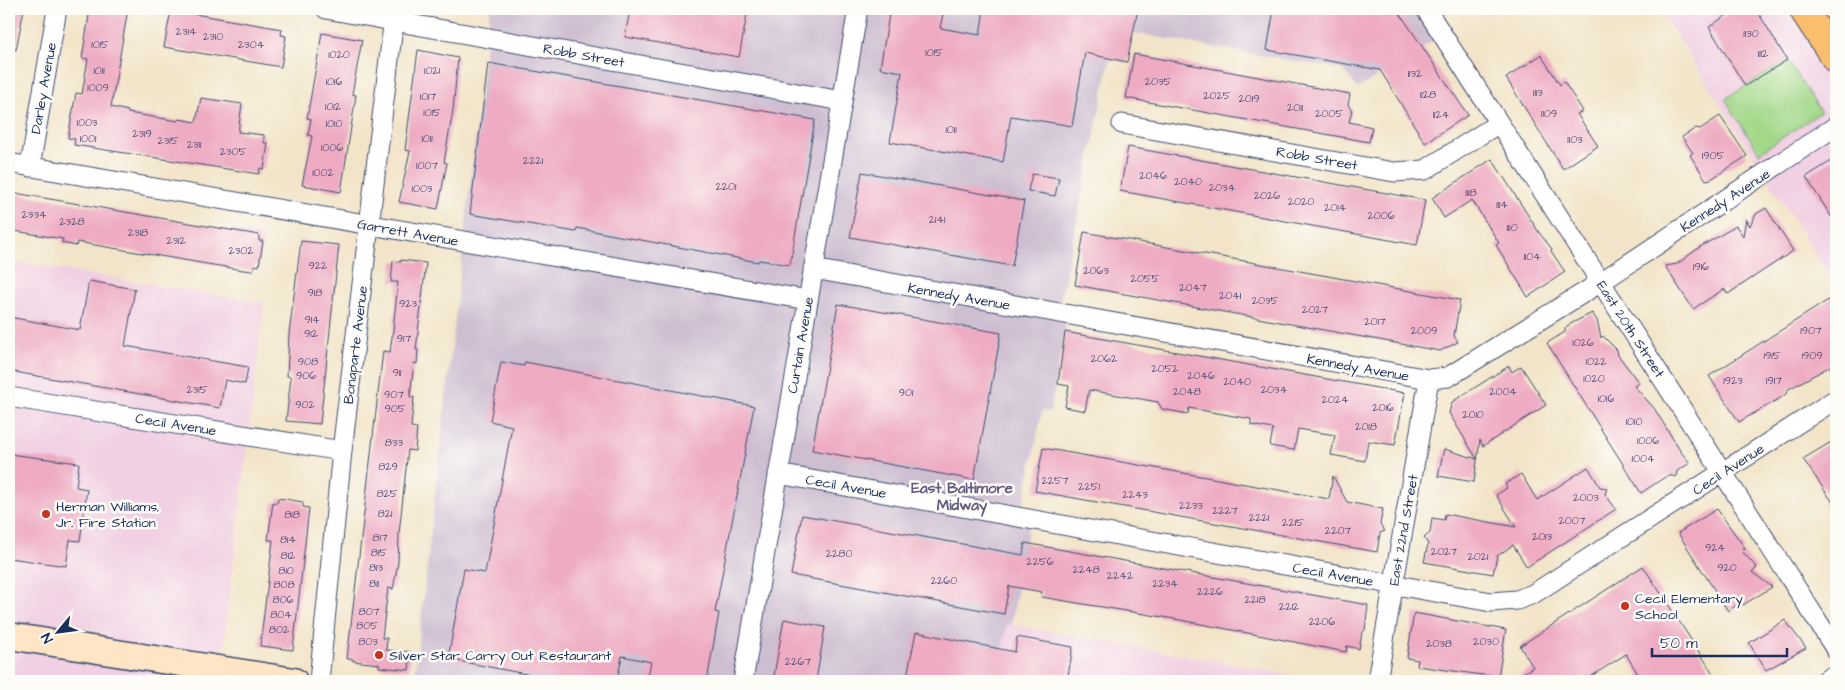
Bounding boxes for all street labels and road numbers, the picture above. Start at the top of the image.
street label: Robb Street [542,39,626,73]
street label: Darley Avenue [26,40,62,135]
street label: Robb Street [1275,142,1359,176]
street label: Kennedy Avenue [1677,164,1775,237]
street label: Garrett Avenue [356,214,460,252]
street label: East 20th Street [1591,277,1669,382]
street label: Kennedy Avenue [906,278,1012,316]
street label: Bonaparte Avenue [339,284,373,405]
street label: Curtain Avenue [783,295,819,395]
street label: Kennedy Avenue [1305,349,1411,387]
street label: Cecil Avenue [134,409,218,441]
street label: Cecil Avenue [1689,439,1769,500]
street label: Cecil Avenue [804,470,888,504]
street label: East 22nd Street [1384,473,1424,587]
street label: Cecil Avenue [1291,558,1375,592]

